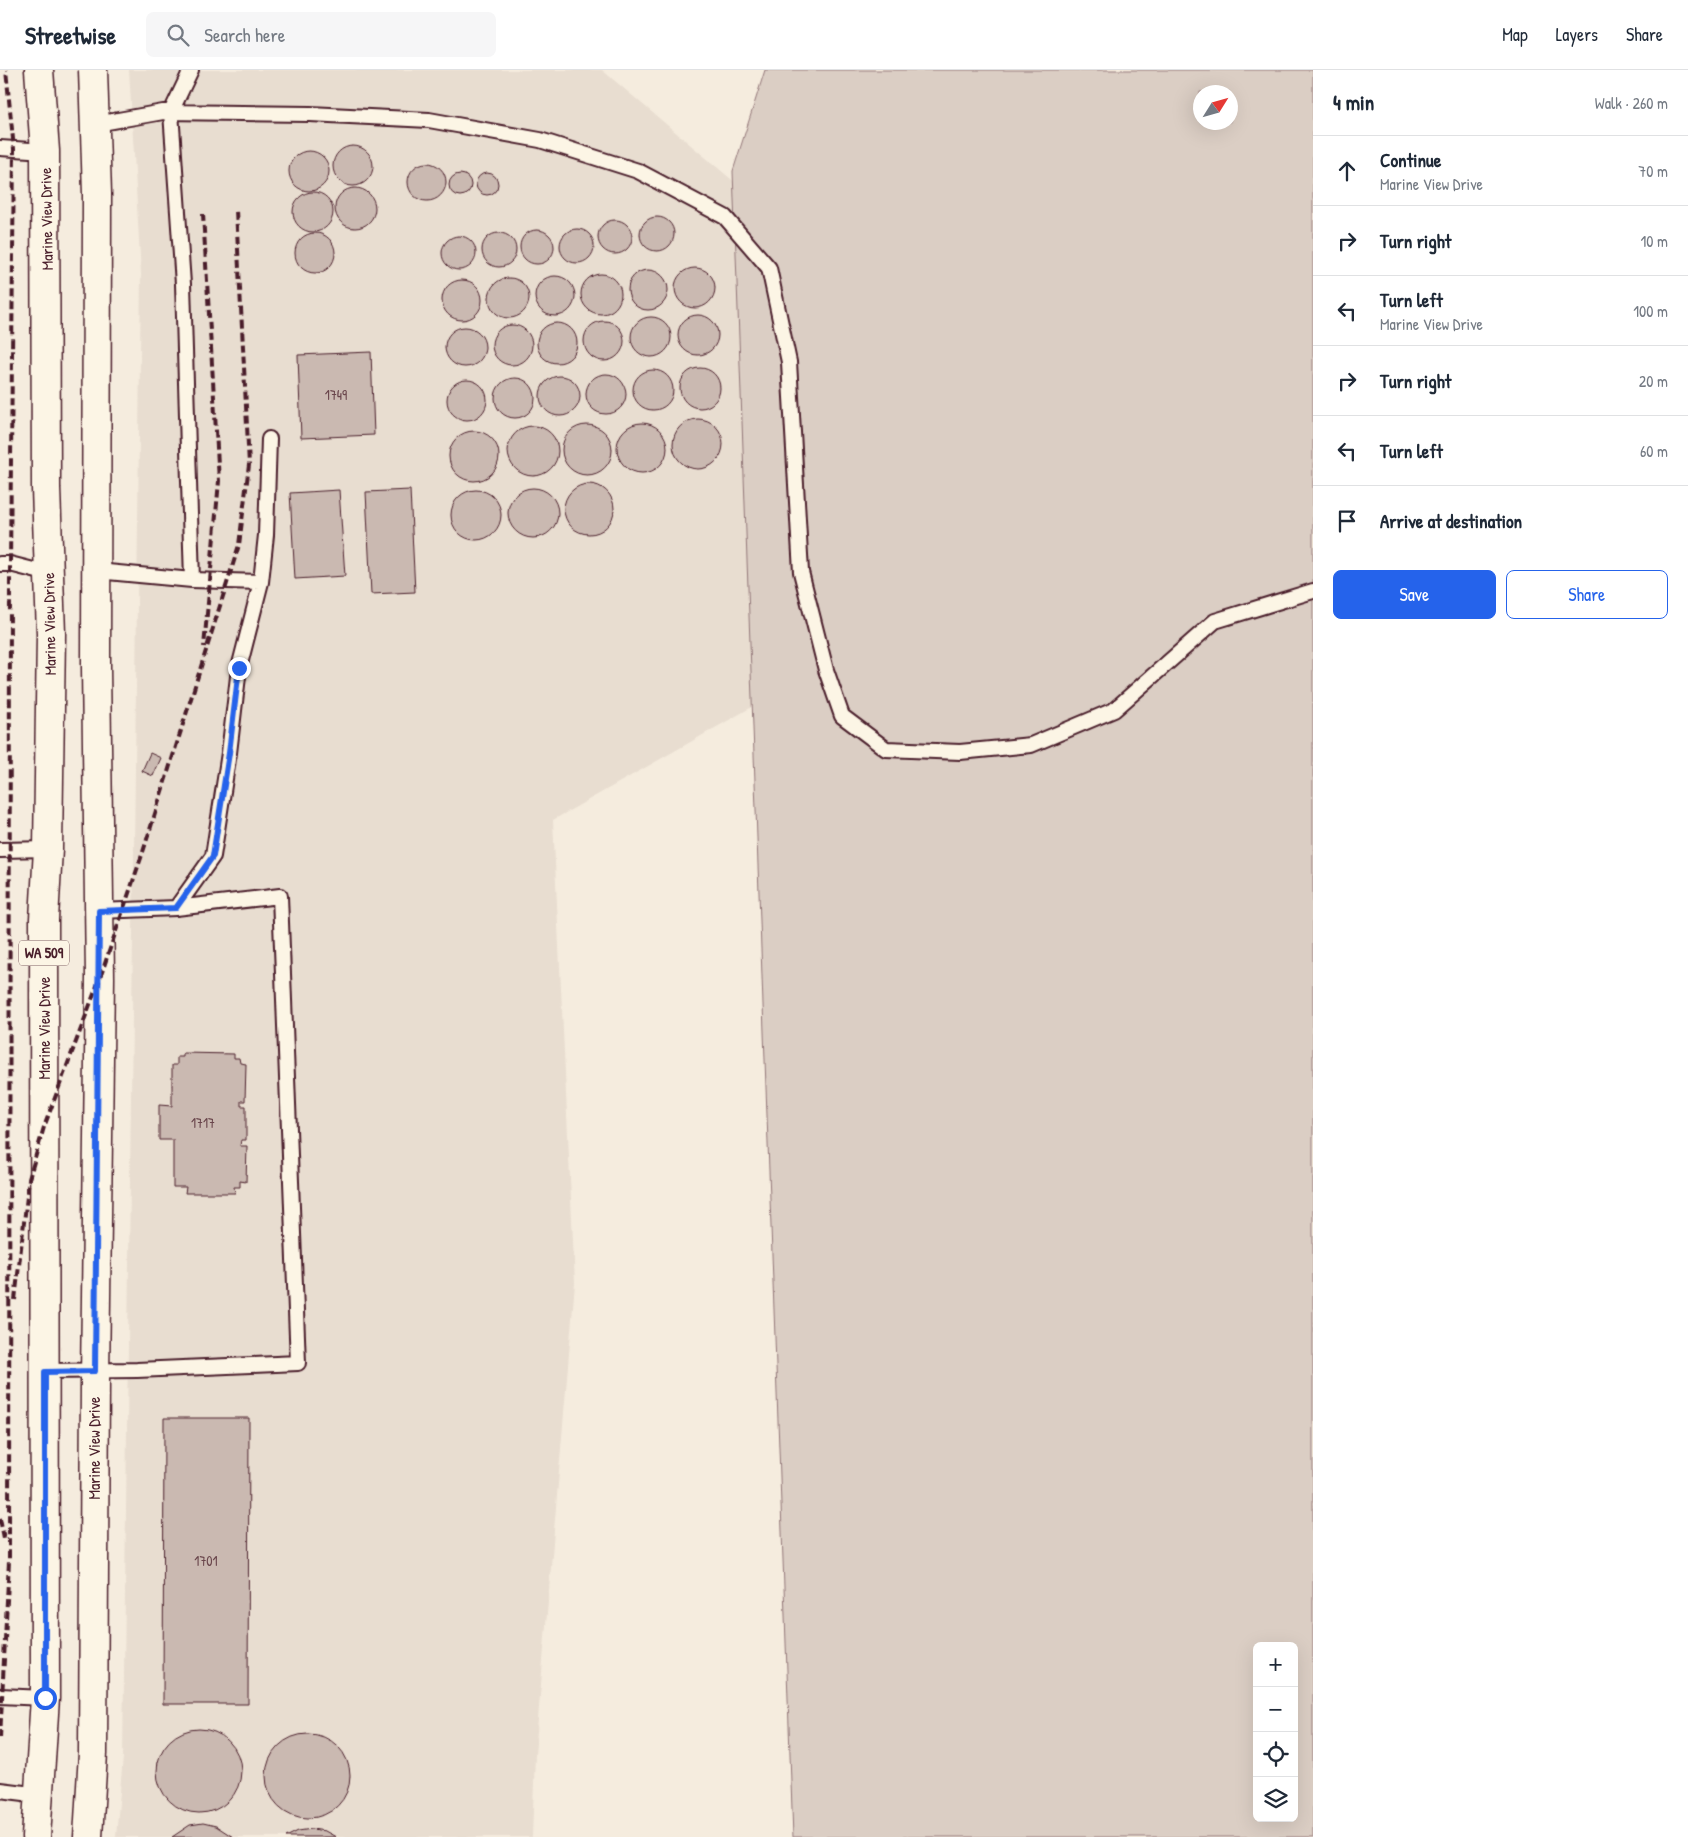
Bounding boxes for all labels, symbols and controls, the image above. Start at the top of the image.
search box [146,12,496,57]
text: Streetwise [25,19,116,51]
icon: search [164,21,192,49]
text: Search here [204,22,285,48]
text: Map [1502,22,1528,47]
text: Layers [1556,22,1598,47]
text: Share [1626,22,1663,47]
north arrow [1193,85,1238,130]
text: 4 min [1333,88,1374,117]
text: Walk · 260 m [1595,92,1668,114]
text: Continue [1380,147,1441,173]
icon: ahead [1333,157,1361,185]
text: 70 m [1638,160,1668,182]
street label: Marine View Drive [34,167,58,271]
text: Marine View Drive [1380,173,1483,195]
icon: right [1333,227,1361,255]
text: Turn right [1380,228,1451,254]
text: 10 m [1640,230,1668,252]
text: Turn left [1380,287,1443,313]
icon: left [1333,297,1361,325]
text: 100 m [1633,300,1668,322]
text: Marine View Drive [1380,313,1483,335]
icon: right [1333,367,1361,395]
text: Turn right [1380,368,1451,394]
text: 20 m [1639,370,1668,392]
house number: 1749 [325,385,347,404]
icon: left [1333,437,1361,465]
text: Turn left [1380,438,1443,464]
text: 60 m [1640,440,1668,462]
icon: arrive [1333,507,1361,535]
text: Arrive at destination [1380,508,1522,534]
button: Save [1333,570,1496,619]
button: Share [1506,570,1668,619]
street label: Marine View Drive [37,572,61,676]
route end [228,657,251,680]
road number: WA 509 [19,940,69,966]
street label: Marine View Drive [33,976,55,1079]
house number: 1717 [191,1113,215,1132]
street label: Marine View Drive [83,1396,105,1499]
house number: 1701 [194,1551,218,1570]
map controls [1253,1642,1298,1822]
button: + [1253,1642,1298,1687]
route start [34,1687,57,1710]
button: − [1253,1687,1298,1732]
button: locate [1253,1732,1298,1777]
button: layers [1253,1777,1298,1822]

